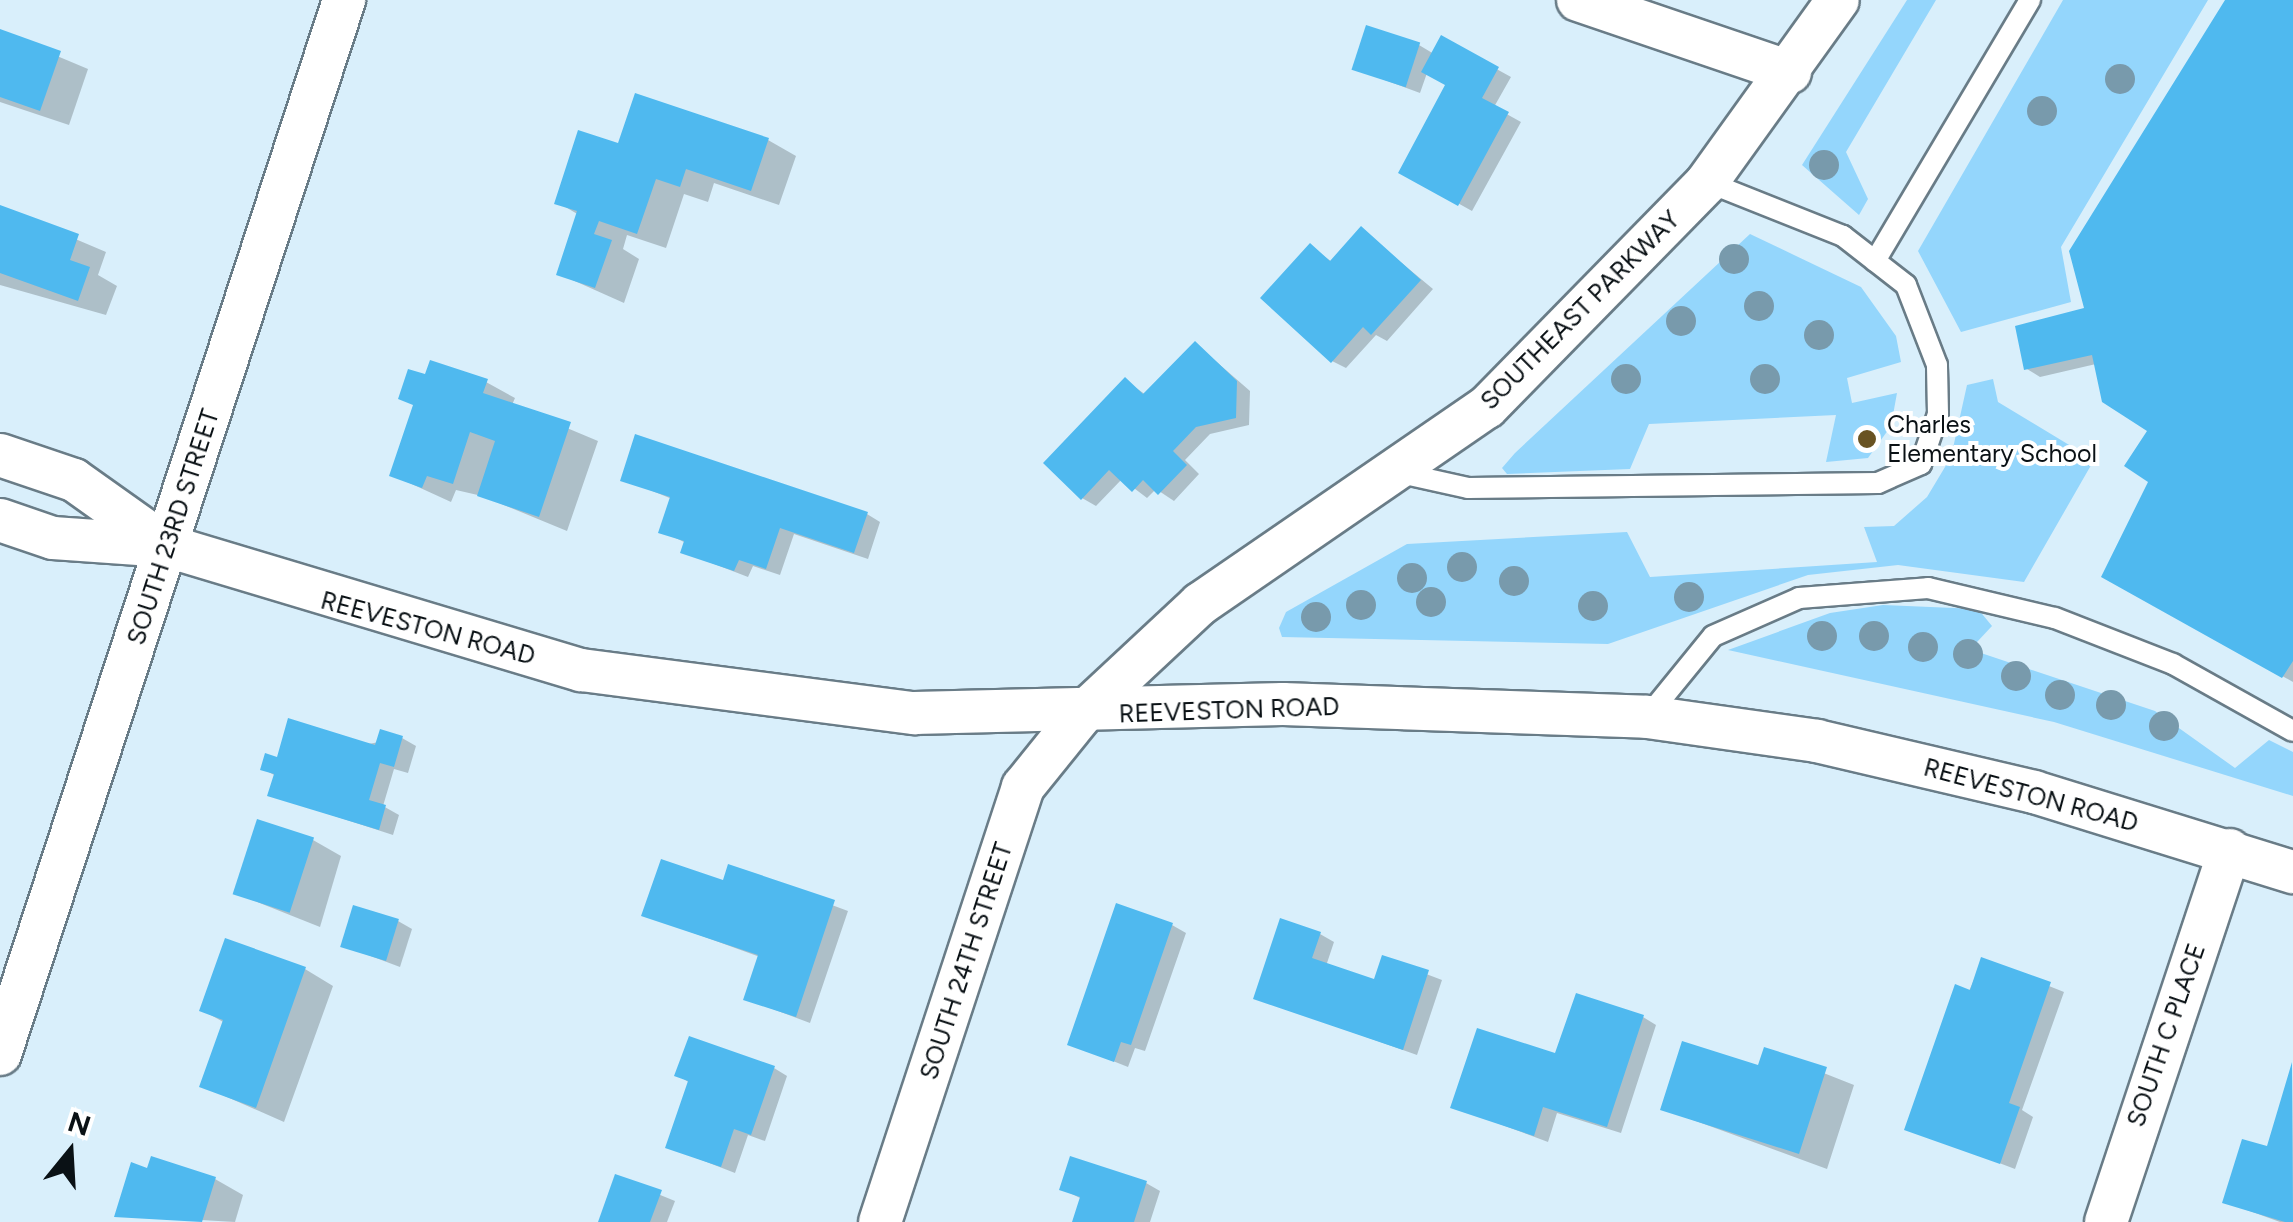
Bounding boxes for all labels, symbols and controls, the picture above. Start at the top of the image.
street label: SOUTHEAST PARKWAY [1474,204,1686,416]
street label: SOUTH 23RD STREET [121,406,225,648]
place label: Charles Elementary School [1887,410,2097,469]
marker: Charles Elementary School [1856,428,1878,450]
street label: REEVESTON ROAD [318,585,538,671]
street label: REEVESTON ROAD [1118,691,1340,729]
street label: REEVESTON ROAD [1921,752,2141,838]
street label: SOUTH 24TH STREET [914,839,1018,1083]
street label: SOUTH C PLACE [2121,939,2211,1131]
north arrow [20,1102,120,1202]
text: N [64,1104,95,1143]

